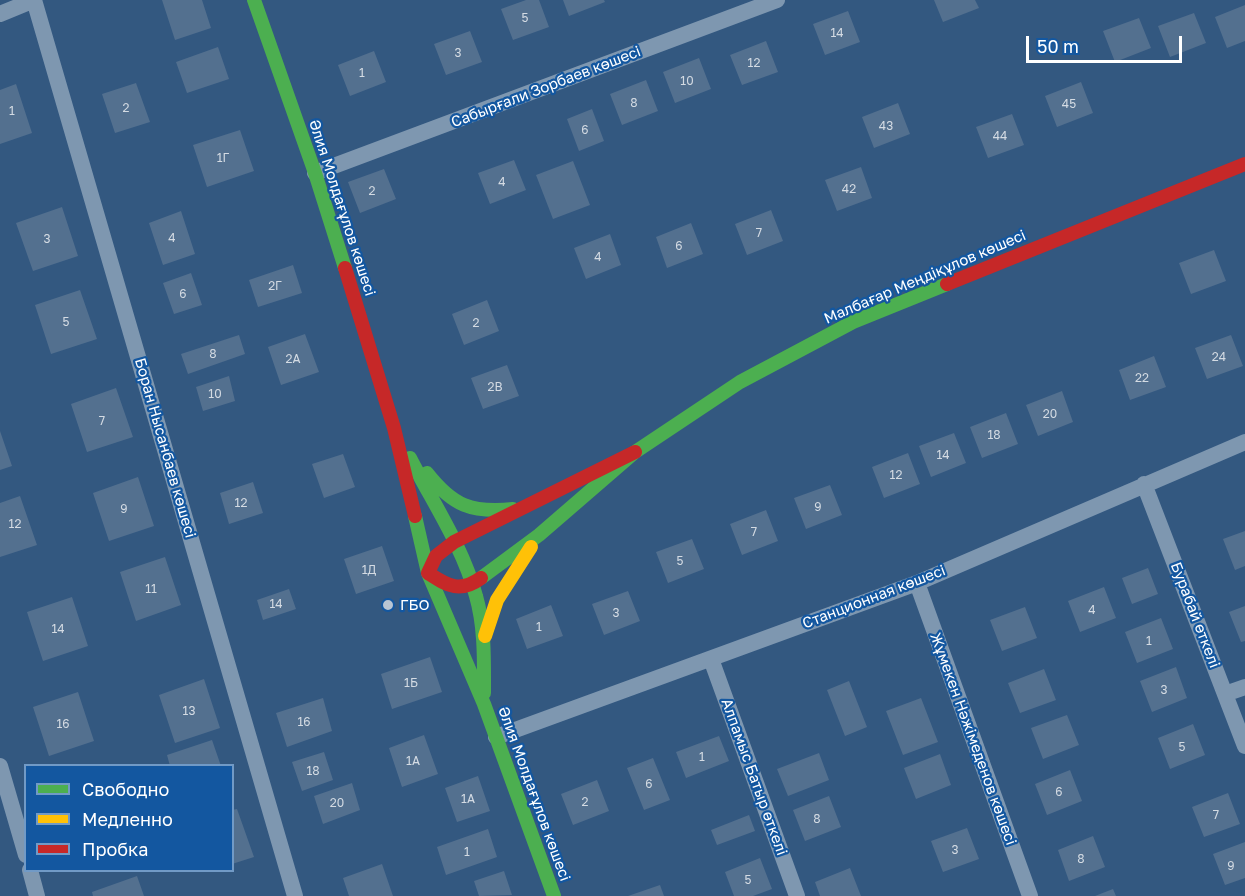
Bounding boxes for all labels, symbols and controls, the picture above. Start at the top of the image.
house number: 5 [522,11,528,25]
scale bar [1029,24,1185,62]
house number: 14 [830,26,844,40]
text: 50 m [1037,35,1079,57]
street label: Сабырғали Зорбаев көшесі [449,42,643,132]
house number: 3 [454,46,462,60]
house number: 12 [748,56,760,70]
house number: 1 [359,66,365,80]
house number: 10 [680,74,694,88]
house number: 8 [630,96,638,110]
house number: 45 [1062,97,1076,111]
house number: 2 [123,101,129,115]
house number: 1 [9,104,15,118]
street label: Әлия Молдағұлов көшесі [305,118,379,298]
house number: 43 [879,119,893,133]
house number: 6 [581,123,589,137]
house number: 44 [993,129,1007,143]
house number: 1Г [217,151,229,165]
house number: 4 [498,175,506,189]
house number: 42 [842,182,856,196]
house number: 2 [369,184,375,198]
house number: 7 [756,226,762,240]
street label: Малбағар Меңдіқұлов көшесі [821,226,1029,328]
house number: 4 [168,231,176,245]
house number: 3 [43,232,51,246]
house number: 6 [675,239,683,253]
house number: 4 [594,250,602,264]
house number: 2Г [268,279,282,293]
house number: 6 [179,287,187,301]
house number: 5 [63,315,69,329]
house number: 2 [473,316,479,330]
house number: 8 [209,347,217,361]
house number: 24 [1212,350,1226,364]
house number: 2А [286,352,300,366]
street label: Боран Нысанбаев көшесі [131,356,199,540]
house number: 22 [1135,371,1149,385]
house number: 2В [488,380,502,394]
house number: 10 [208,387,222,401]
house number: 20 [1043,407,1057,421]
house number: 7 [99,414,105,428]
house number: 18 [987,428,1001,442]
house number: 14 [936,448,950,462]
house number: 12 [890,468,902,482]
house number: 12 [235,496,247,510]
house number: 9 [814,500,822,514]
house number: 9 [120,502,128,516]
house number: 12 [9,517,21,531]
house number: 7 [751,525,757,539]
house number: 5 [677,554,683,568]
street label: Бурабай өткелі [1167,560,1223,670]
street label: Станционная көшесі [800,561,948,633]
house number: 1Д [362,563,376,577]
house number: 11 [145,582,157,596]
place label: ГБО [400,596,429,614]
house number: 14 [269,597,283,611]
marker: ГБО [381,598,395,612]
house number: 4 [1088,603,1096,617]
house number: 3 [612,606,620,620]
house number: 1 [536,620,542,634]
house number: 14 [51,622,65,636]
street label: Жұмекен Нәжімеденов көшесі [926,630,1020,848]
house number: 1 [1146,634,1152,648]
house number: 1Б [404,676,418,690]
house number: 3 [1160,683,1168,697]
street label: Алпамыс Батыр өткелі [717,696,791,858]
house number: 13 [183,704,195,718]
street label: Әлия Молдағұлов көшесі [494,704,574,884]
house number: 16 [297,715,311,729]
house number: 16 [56,717,70,731]
house number: 5 [1179,740,1185,754]
house number: 1 [699,750,705,764]
house number: 1А [406,754,420,768]
legend [24,764,234,872]
house number: 18 [306,764,320,778]
house number: 6 [645,777,653,791]
text: Свободно [82,778,169,800]
house number: 6 [1055,785,1063,799]
house number: 1А [461,792,475,806]
house number: 2 [582,795,588,809]
house number: 20 [330,796,344,810]
text: Медленно [82,808,173,830]
house number: 7 [1213,808,1219,822]
house number: 8 [813,812,821,826]
text: Пробка [82,838,148,860]
house number: 3 [951,843,959,857]
house number: 1 [464,845,470,859]
house number: 8 [1077,852,1085,866]
house number: 9 [1227,859,1235,873]
house number: 5 [745,873,751,887]

